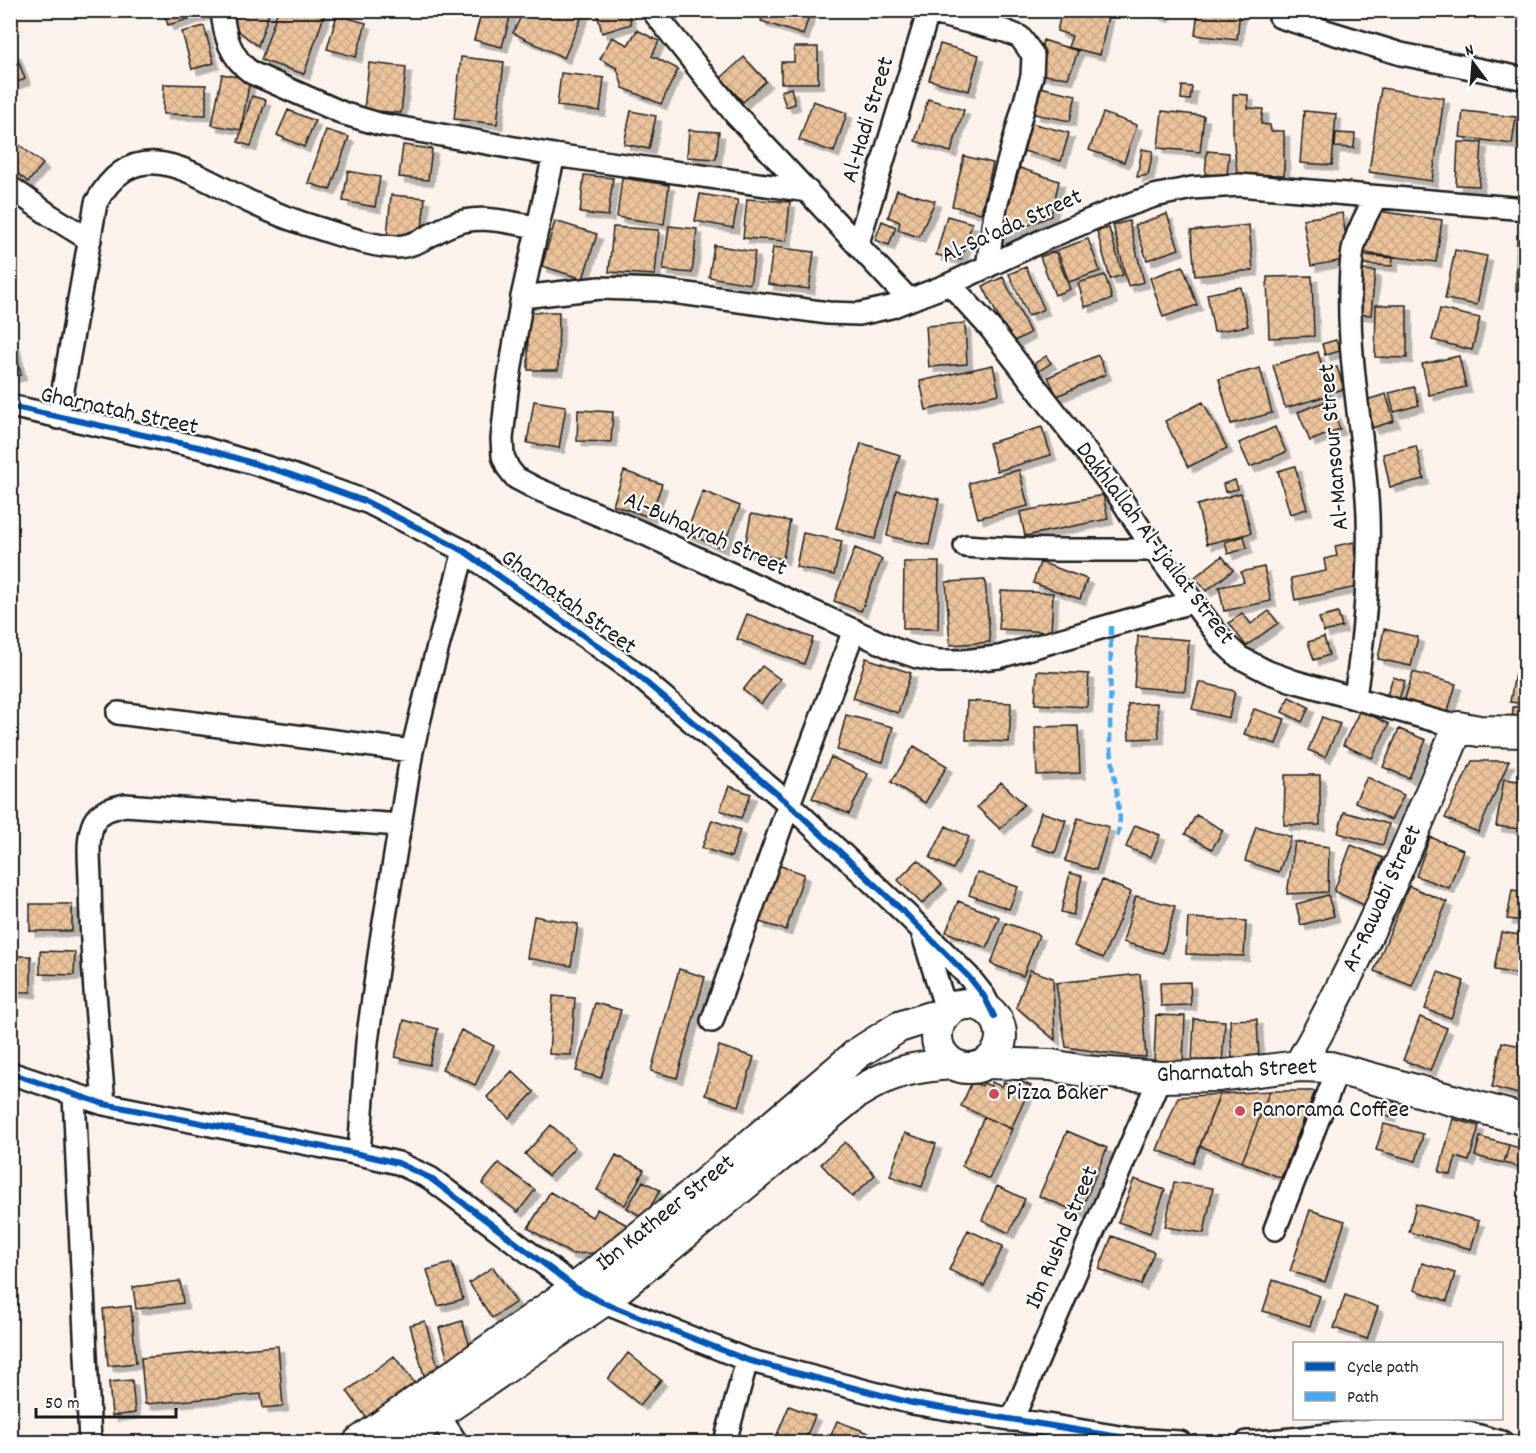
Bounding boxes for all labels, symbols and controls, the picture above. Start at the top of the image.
north arrow [1443,33,1503,93]
text: N [1463,39,1477,63]
street label: Al-Hadi Street [834,53,904,187]
street label: Al-Sa'ada Street [936,181,1088,273]
street label: Al-Mansour Street [1311,362,1359,532]
street label: Gharnatah Street [37,379,201,445]
street label: Dakhlallah Al-Ijailat Street [1066,435,1242,653]
street label: Al-Buhayrah Street [618,484,792,586]
street label: Gharnatah Street [493,542,643,664]
street label: Ar-Rawabi Street [1334,820,1432,978]
street label: Gharnatah Street [1156,1051,1318,1093]
place label: Pizza Baker [1006,1077,1108,1111]
marker: Pizza Baker [987,1087,1001,1101]
place label: Panorama Coffee [1252,1094,1409,1128]
marker: Panorama Coffee [1233,1104,1247,1118]
street label: Ibn Katheer Street [589,1147,743,1281]
street label: Ibn Rushd Street [1018,1161,1109,1315]
legend [1293,1342,1503,1420]
text: Cycle path [1347,1356,1418,1381]
scale bar [36,1381,176,1419]
text: Path [1347,1386,1379,1411]
text: 50 m [45,1392,80,1417]

